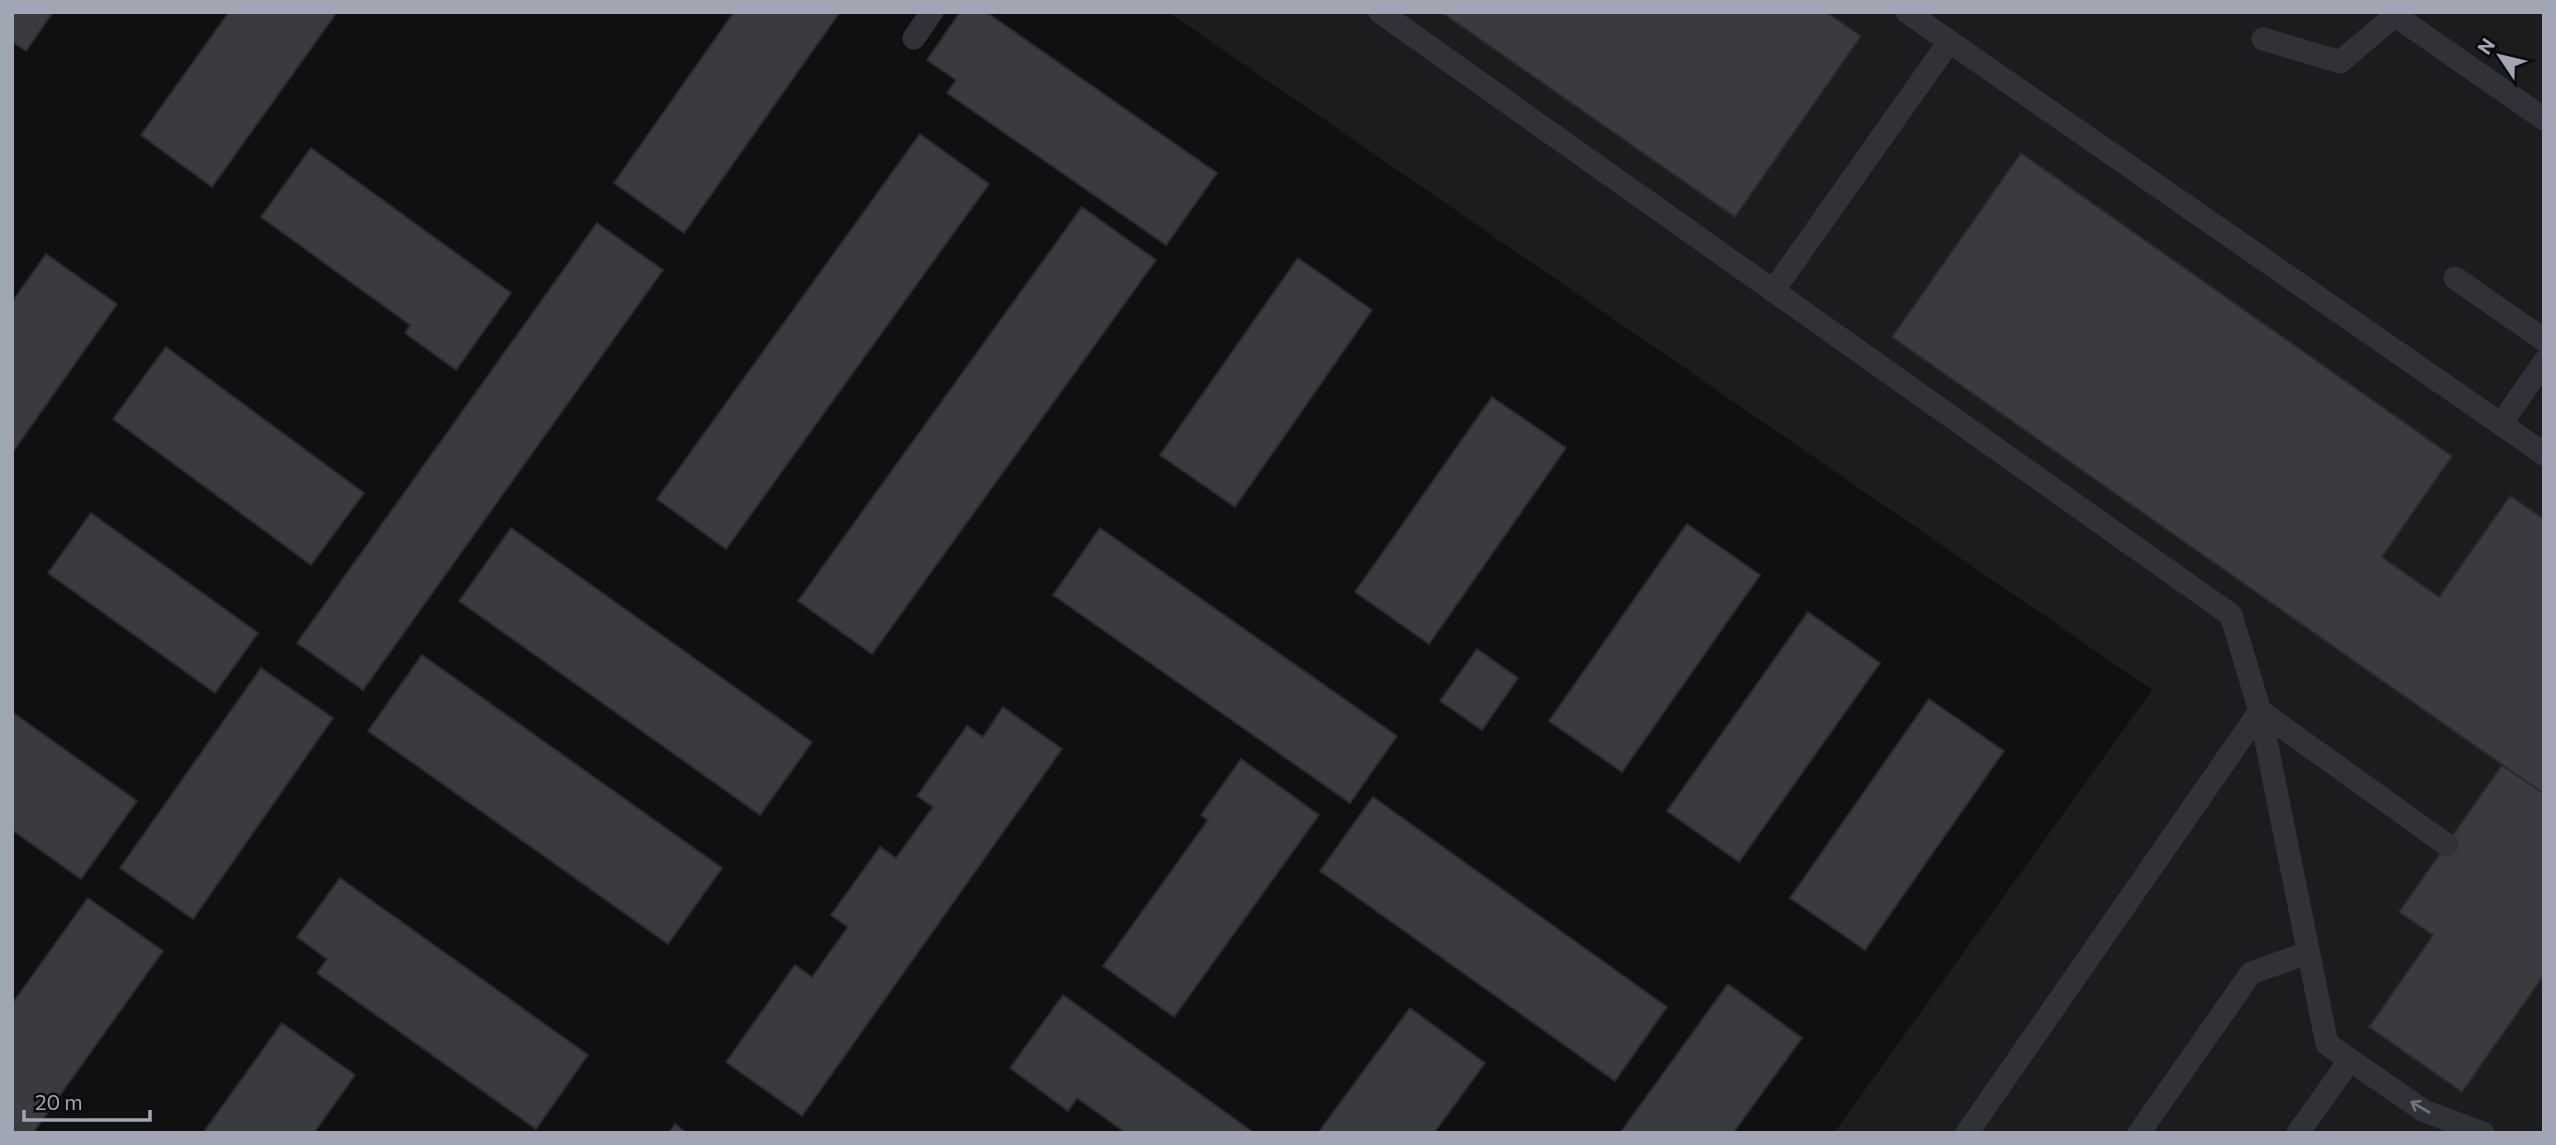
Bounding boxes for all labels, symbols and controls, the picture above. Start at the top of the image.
north arrow [2465,21,2535,91]
text: N [2472,34,2499,58]
scale bar [24,1078,150,1122]
text: 20 m [35,1089,83,1114]
one-way arrow [2410,1100,2430,1114]

